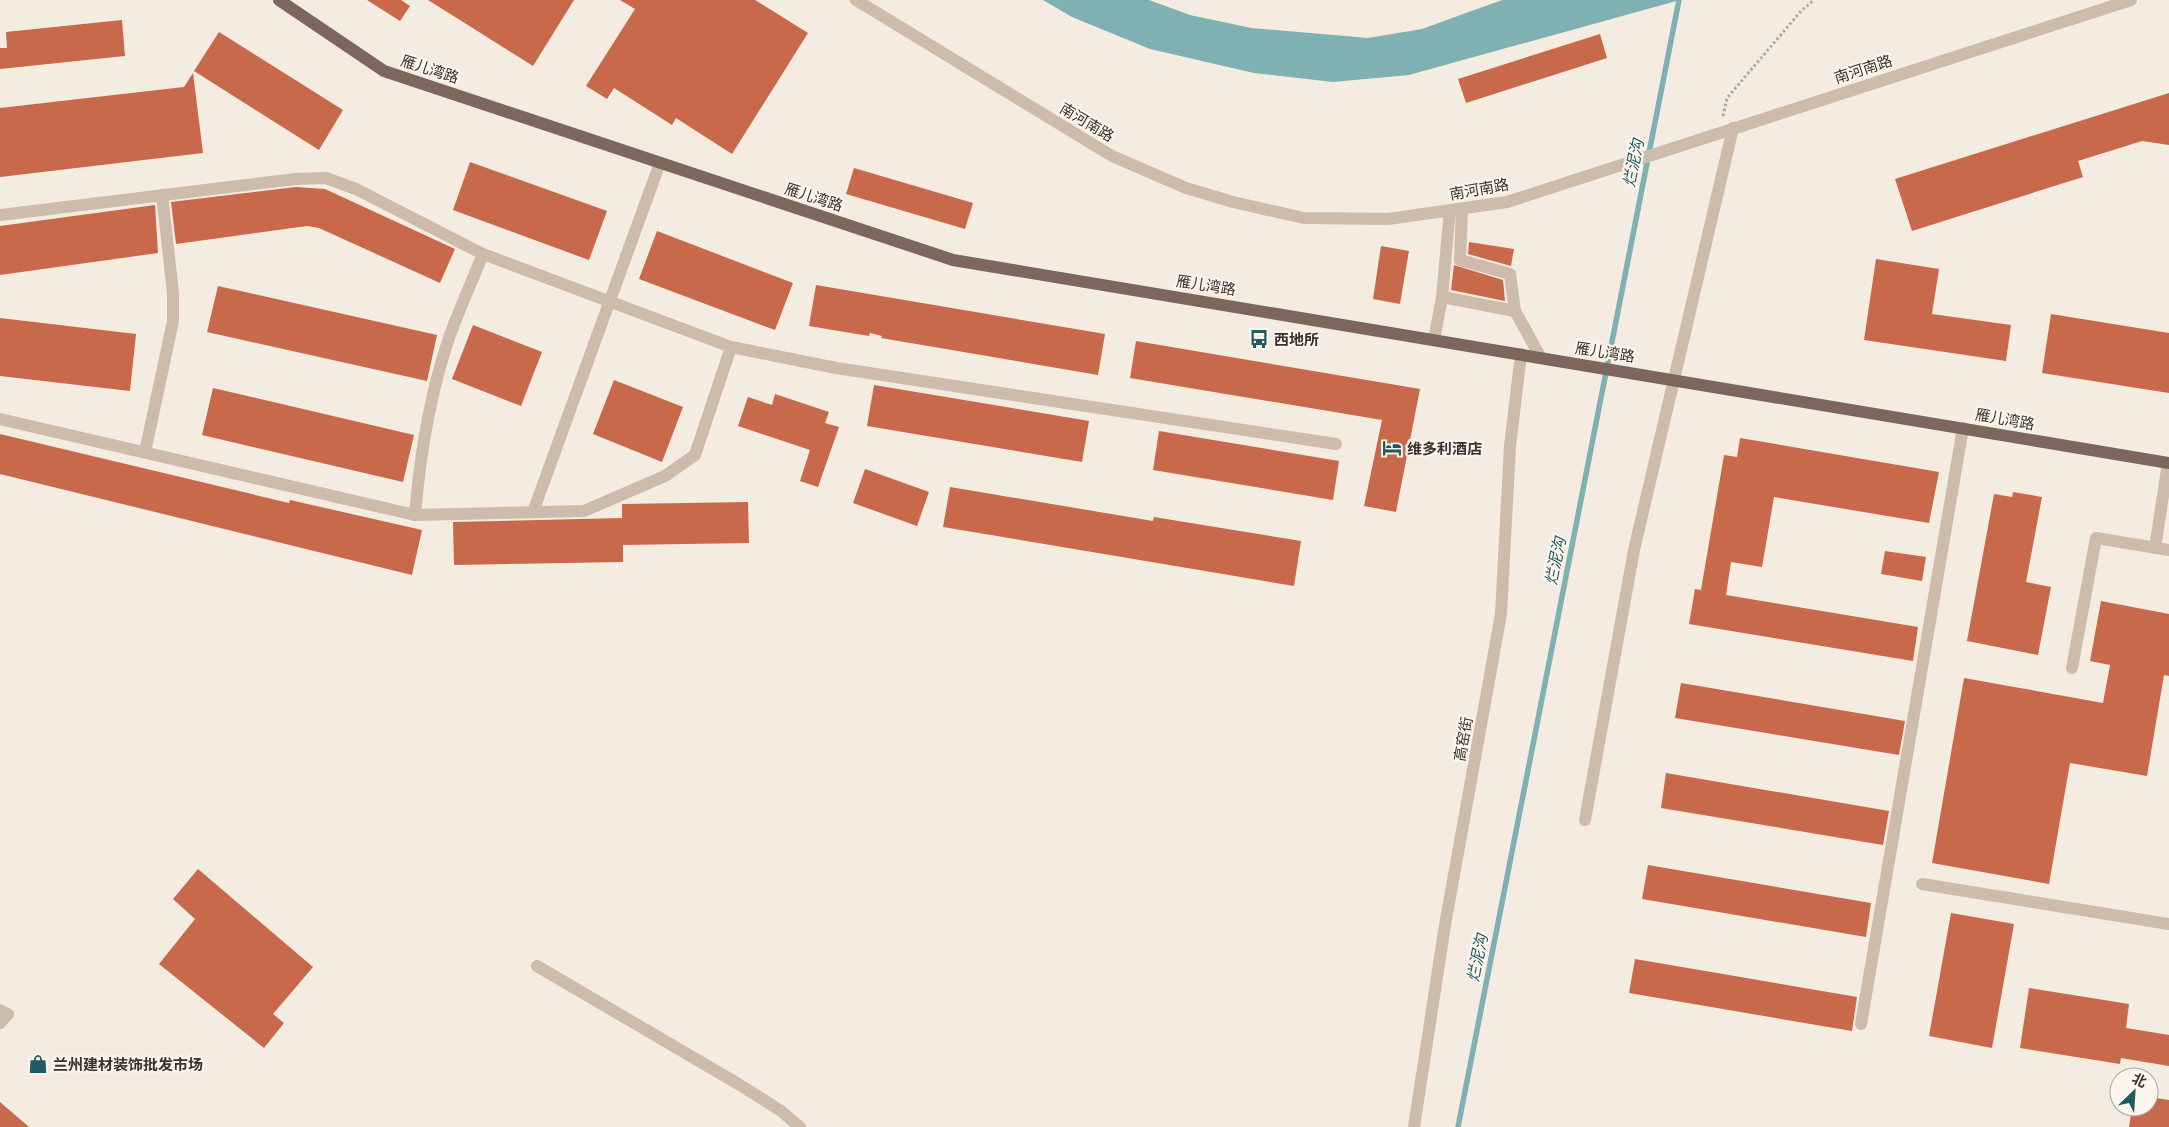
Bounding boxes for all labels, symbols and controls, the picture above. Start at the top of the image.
street label: 雁儿湾路 [399,52,461,86]
street label: 南河南路 [1832,52,1894,86]
street label: 南河南路 [1057,99,1117,145]
water label: 烂泥沟 [1620,136,1647,188]
street label: 南河南路 [1448,175,1510,203]
street label: 雁儿湾路 [783,180,845,214]
street label: 雁儿湾路 [1175,272,1237,298]
bus stop icon: 西地所 [1248,328,1270,350]
place label: 西地所 [1274,331,1319,348]
street label: 雁儿湾路 [1574,339,1636,365]
street label: 雁儿湾路 [1974,405,2036,433]
hotel icon: 维多利酒店 [1381,437,1403,459]
place label: 维多利酒店 [1407,440,1482,457]
water label: 烂泥沟 [1542,534,1569,586]
street label: 高窑街 [1451,715,1475,763]
water label: 烂泥沟 [1464,931,1491,983]
shop icon: 兰州建材装饰批发市场 [27,1053,49,1075]
place label: 兰州建材装饰批发市场 [53,1056,203,1073]
north arrow [2109,1067,2159,1117]
text: 北 [2130,1070,2149,1090]

